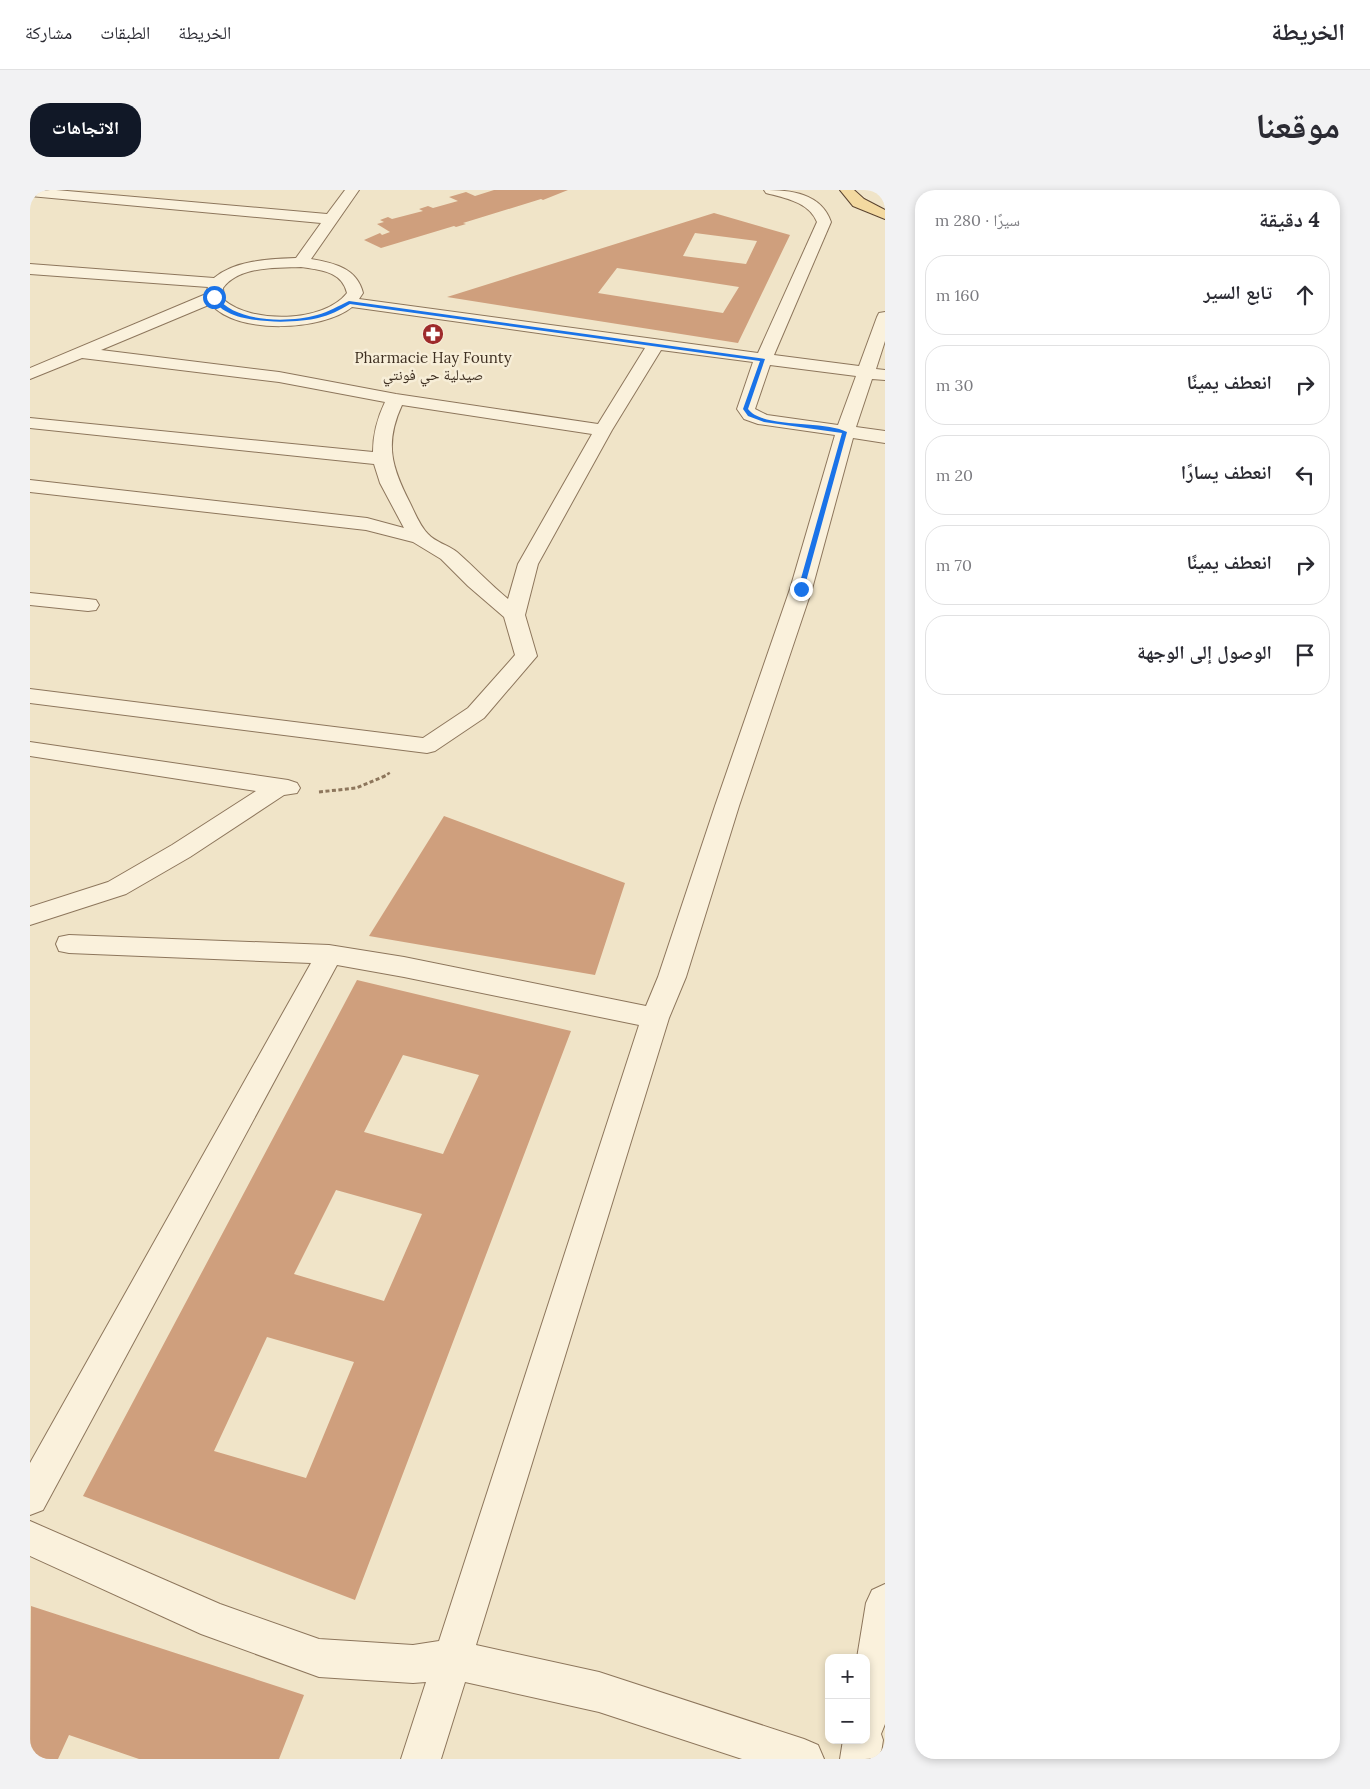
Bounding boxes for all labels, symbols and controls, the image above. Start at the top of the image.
text: الخريطة [1271,16,1345,47]
text: مشاركة [25,21,72,44]
text: الطبقات [100,21,150,44]
text: الخريطة [178,21,231,44]
button: الاتجاهات [30,103,141,157]
text: موقعنا [1255,103,1340,148]
text: 4 دقيقة [1259,206,1320,233]
text: سيرًا · 280 m [935,210,1020,230]
text: تابع السير [1204,280,1272,304]
icon: ahead [1291,281,1319,309]
text: 160 m [936,285,980,305]
route start [203,286,226,309]
pharmacy icon: Pharmacie Hay Founty صيدلية حي فونتي [421,322,445,346]
place label: Pharmacie Hay Founty صيدلية حي فونتي [354,348,512,386]
text: انعطف يمينًا [1186,370,1272,394]
icon: right [1291,371,1319,399]
text: 30 m [936,375,973,395]
text: انعطف يسارًا [1181,460,1272,484]
icon: left [1291,461,1319,489]
text: 20 m [936,465,973,485]
text: انعطف يمينًا [1186,550,1272,574]
icon: right [1291,551,1319,579]
text: 70 m [936,555,972,575]
route end [790,578,813,601]
text: الوصول إلى الوجهة [1137,640,1272,664]
icon: arrive [1291,641,1319,669]
map controls [825,1654,870,1744]
button: + [825,1654,870,1699]
button: − [825,1699,870,1744]

